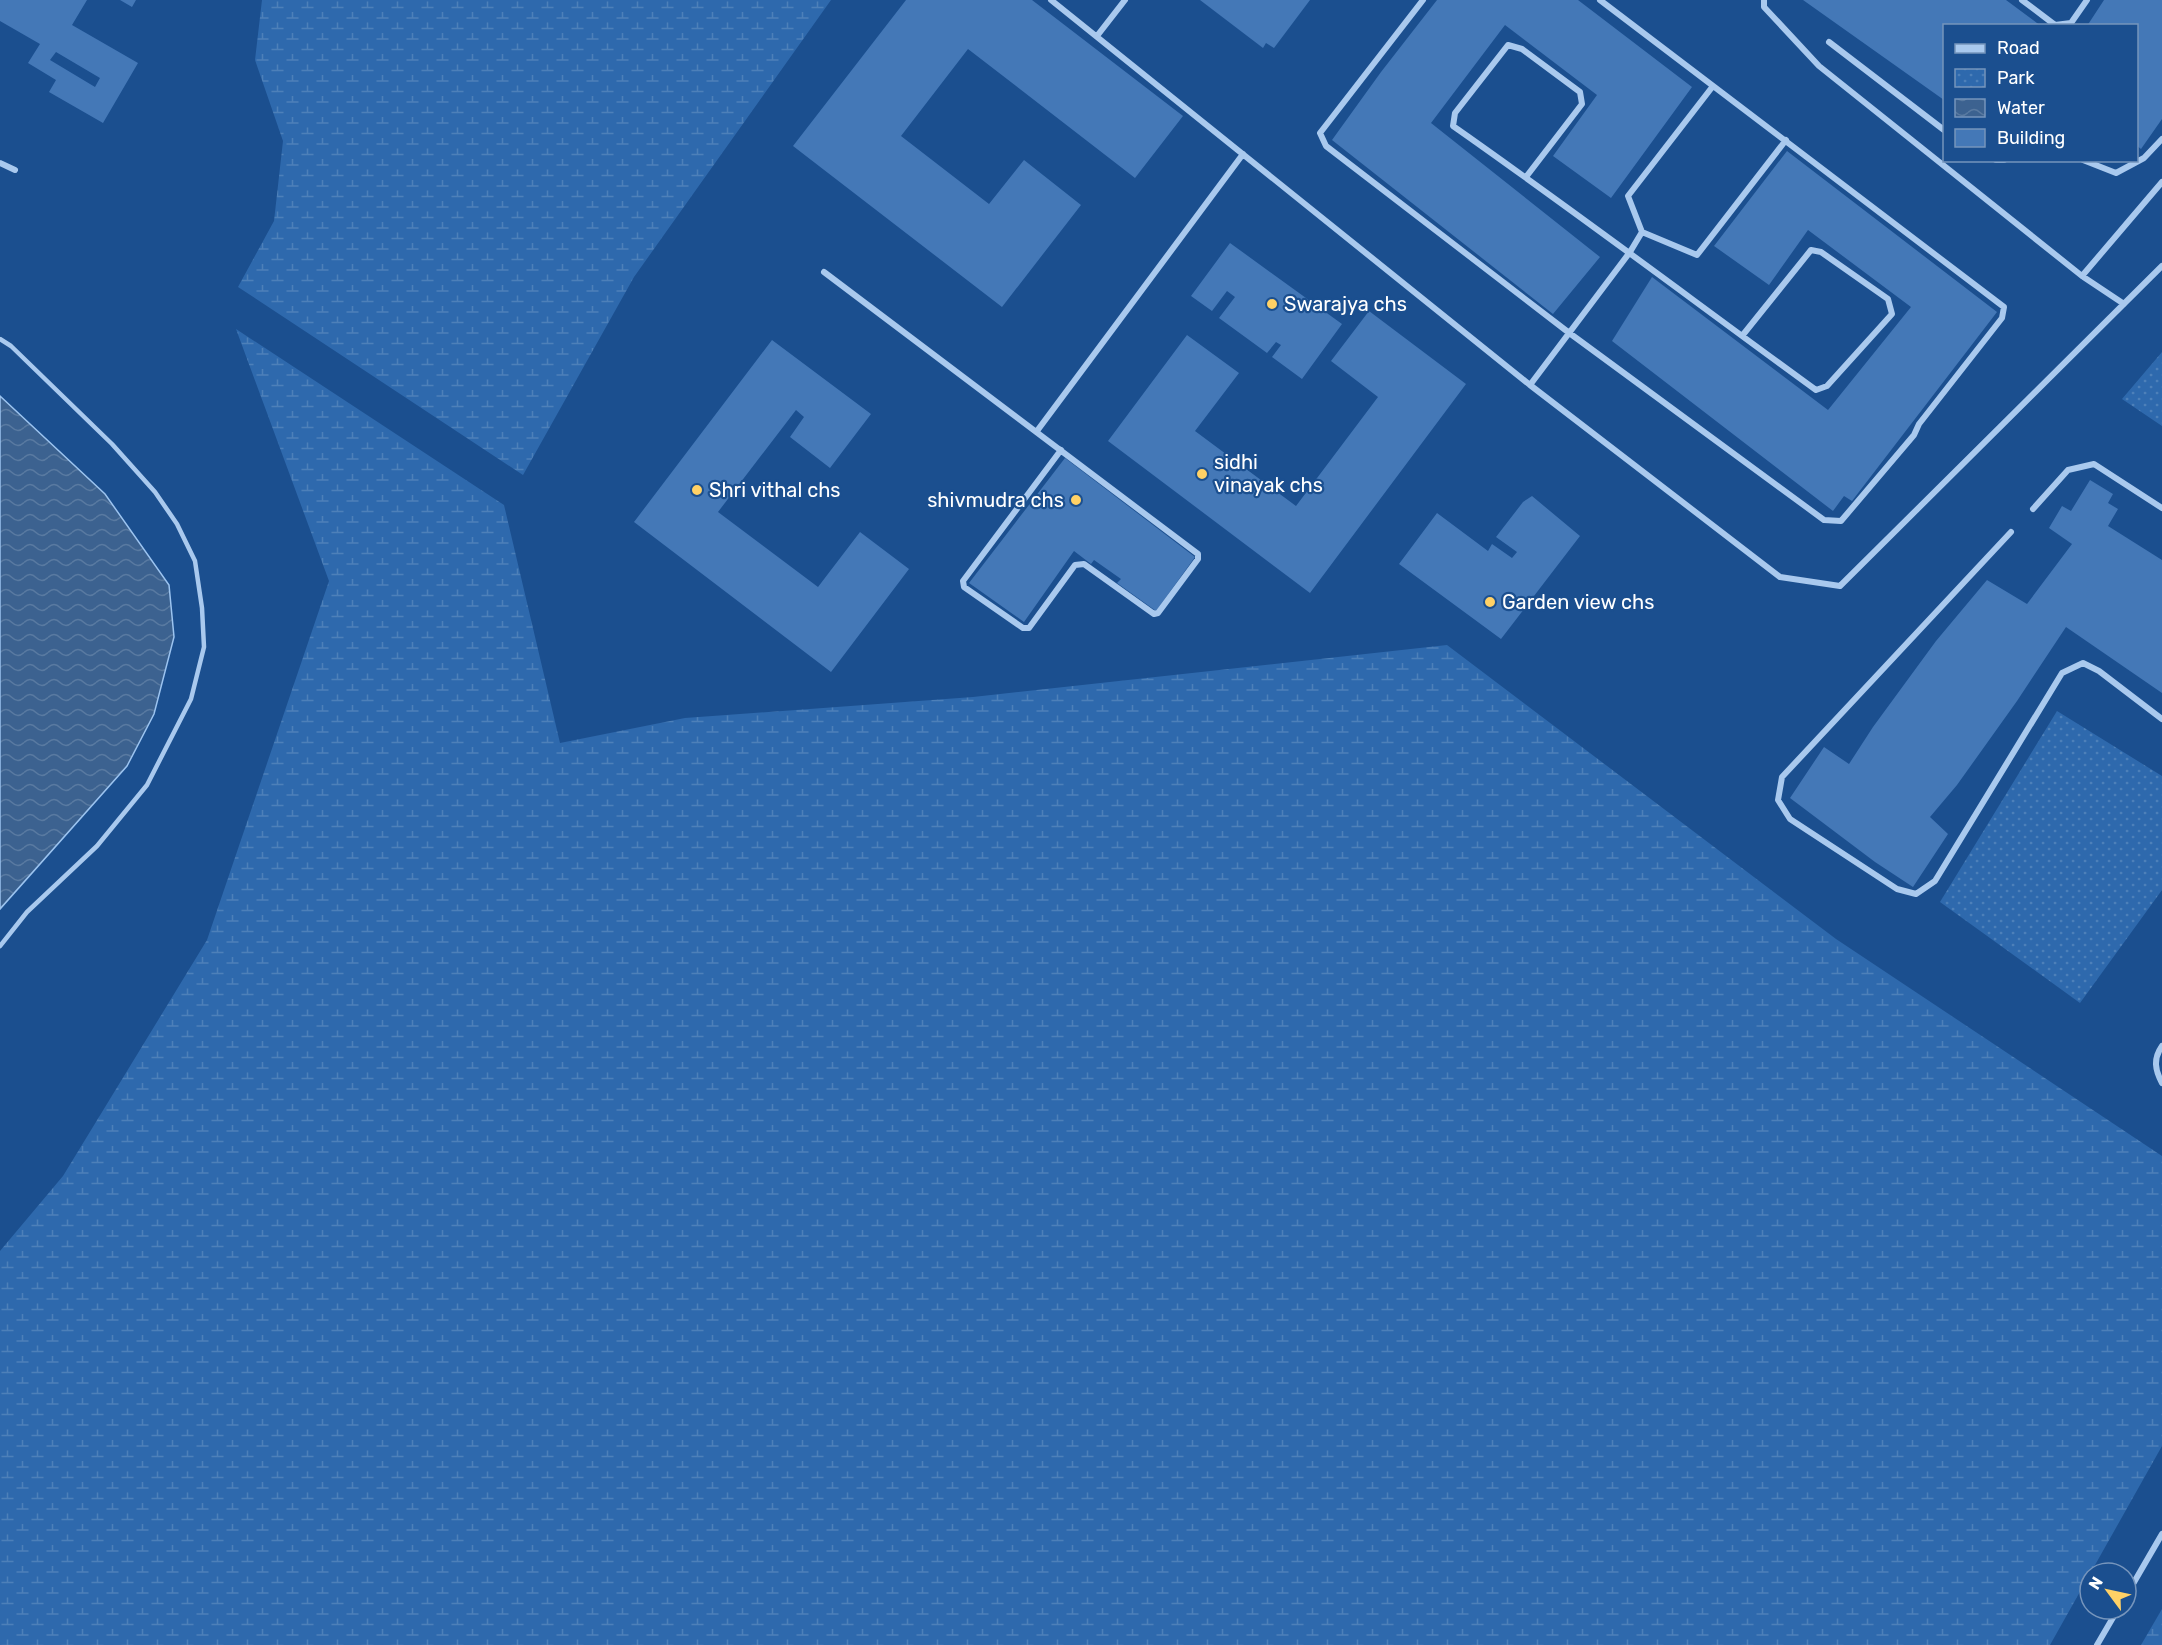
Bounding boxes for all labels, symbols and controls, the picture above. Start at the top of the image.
legend [1943,24,2138,162]
text: Road [1997,37,2040,59]
text: Park [1997,67,2035,89]
text: Water [1997,97,2045,119]
text: Building [1997,127,2065,149]
place label: Swarajya chs [1284,292,1407,316]
marker: Swarajya chs [1265,297,1279,311]
place label: sidhi vinayak chs [1214,450,1323,497]
marker: sidhi vinayak chs [1195,467,1209,481]
place label: Shri vithal chs [709,478,841,502]
marker: Shri vithal chs [690,483,704,497]
place label: shivmudra chs [927,488,1064,512]
marker: shivmudra chs [1069,493,1083,507]
place label: Garden view chs [1502,590,1654,614]
marker: Garden view chs [1483,595,1497,609]
north arrow [2078,1561,2138,1621]
text: N [2085,1573,2107,1593]

